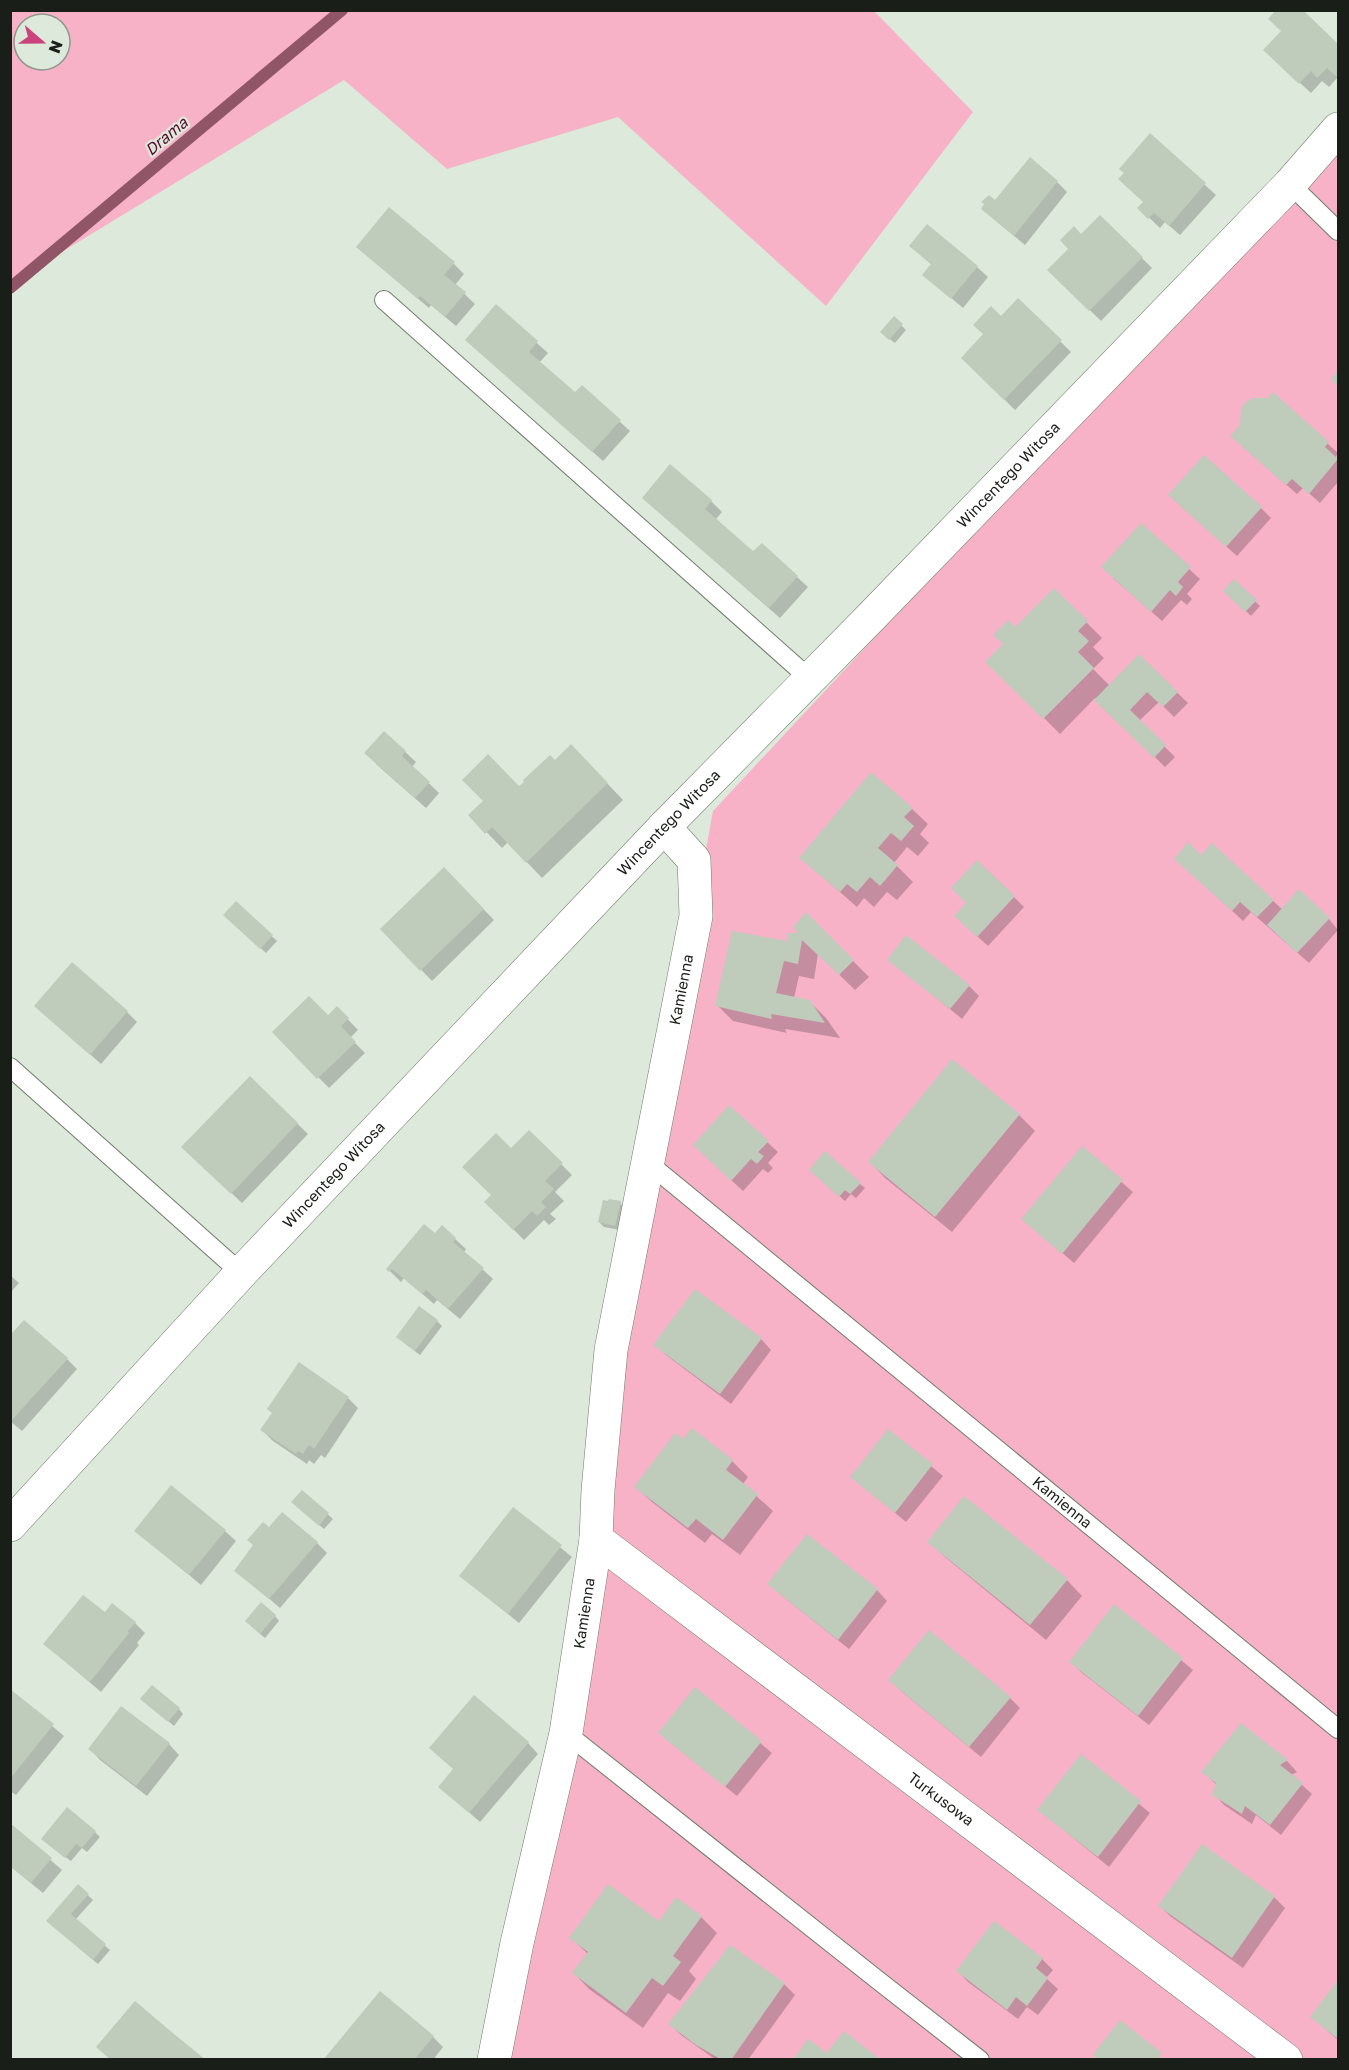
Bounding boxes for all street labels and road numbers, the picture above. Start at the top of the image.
street label: Wincentego Witosa [952,418,1063,531]
street label: Wincentego Witosa [613,765,723,879]
street label: Kamienna [665,953,696,1026]
street label: Wincentego Witosa [278,1117,388,1231]
street label: Kamienna [1029,1472,1096,1532]
street label: Kamienna [569,1576,598,1650]
street label: Turkusowa [905,1768,978,1829]

